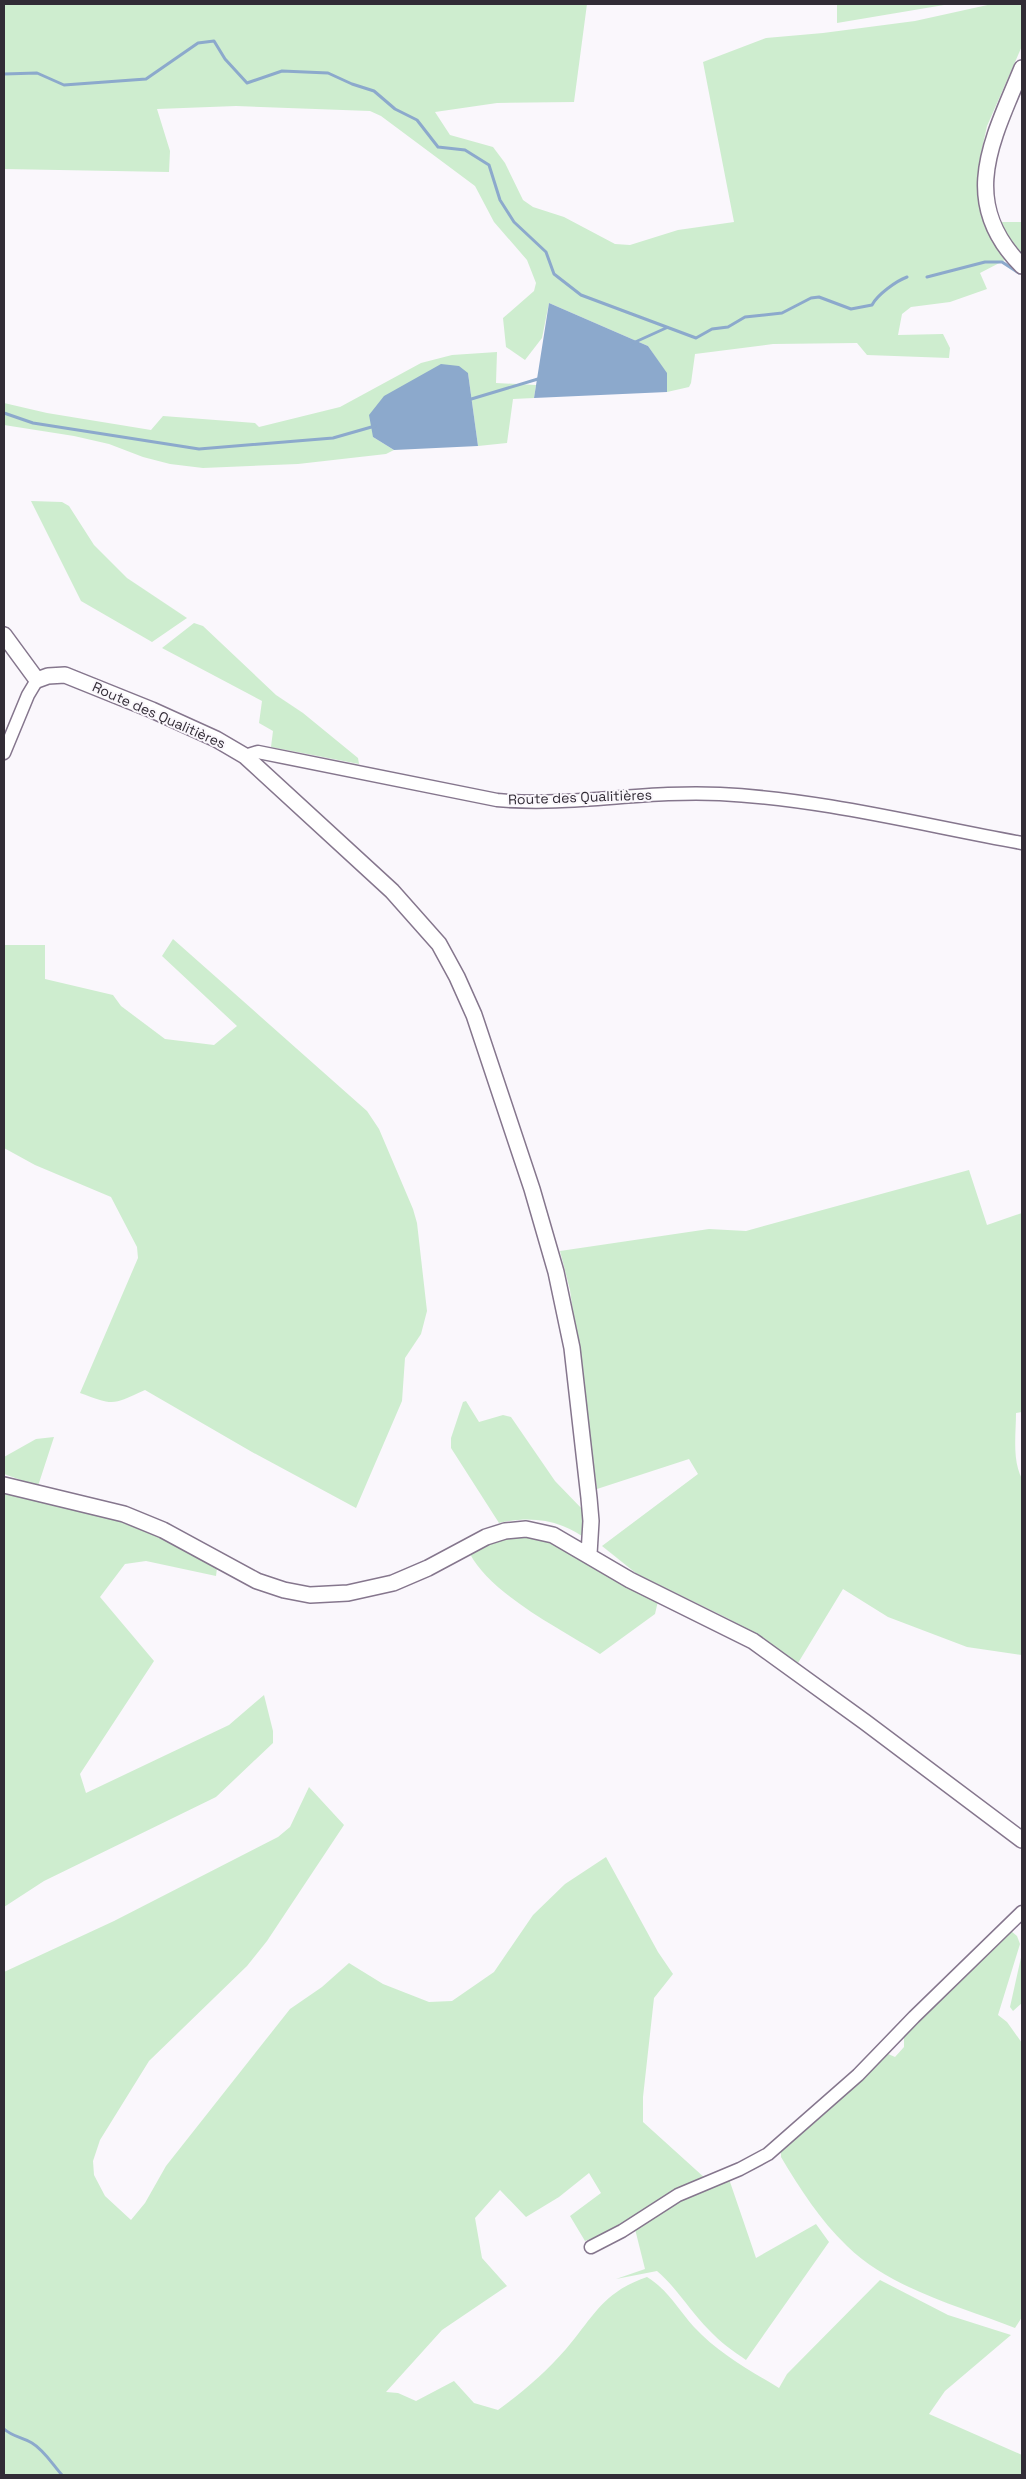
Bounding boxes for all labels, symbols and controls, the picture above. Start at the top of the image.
street label: Route des Qualitières [90,677,228,753]
street label: Route des Qualitières [508,785,652,809]

